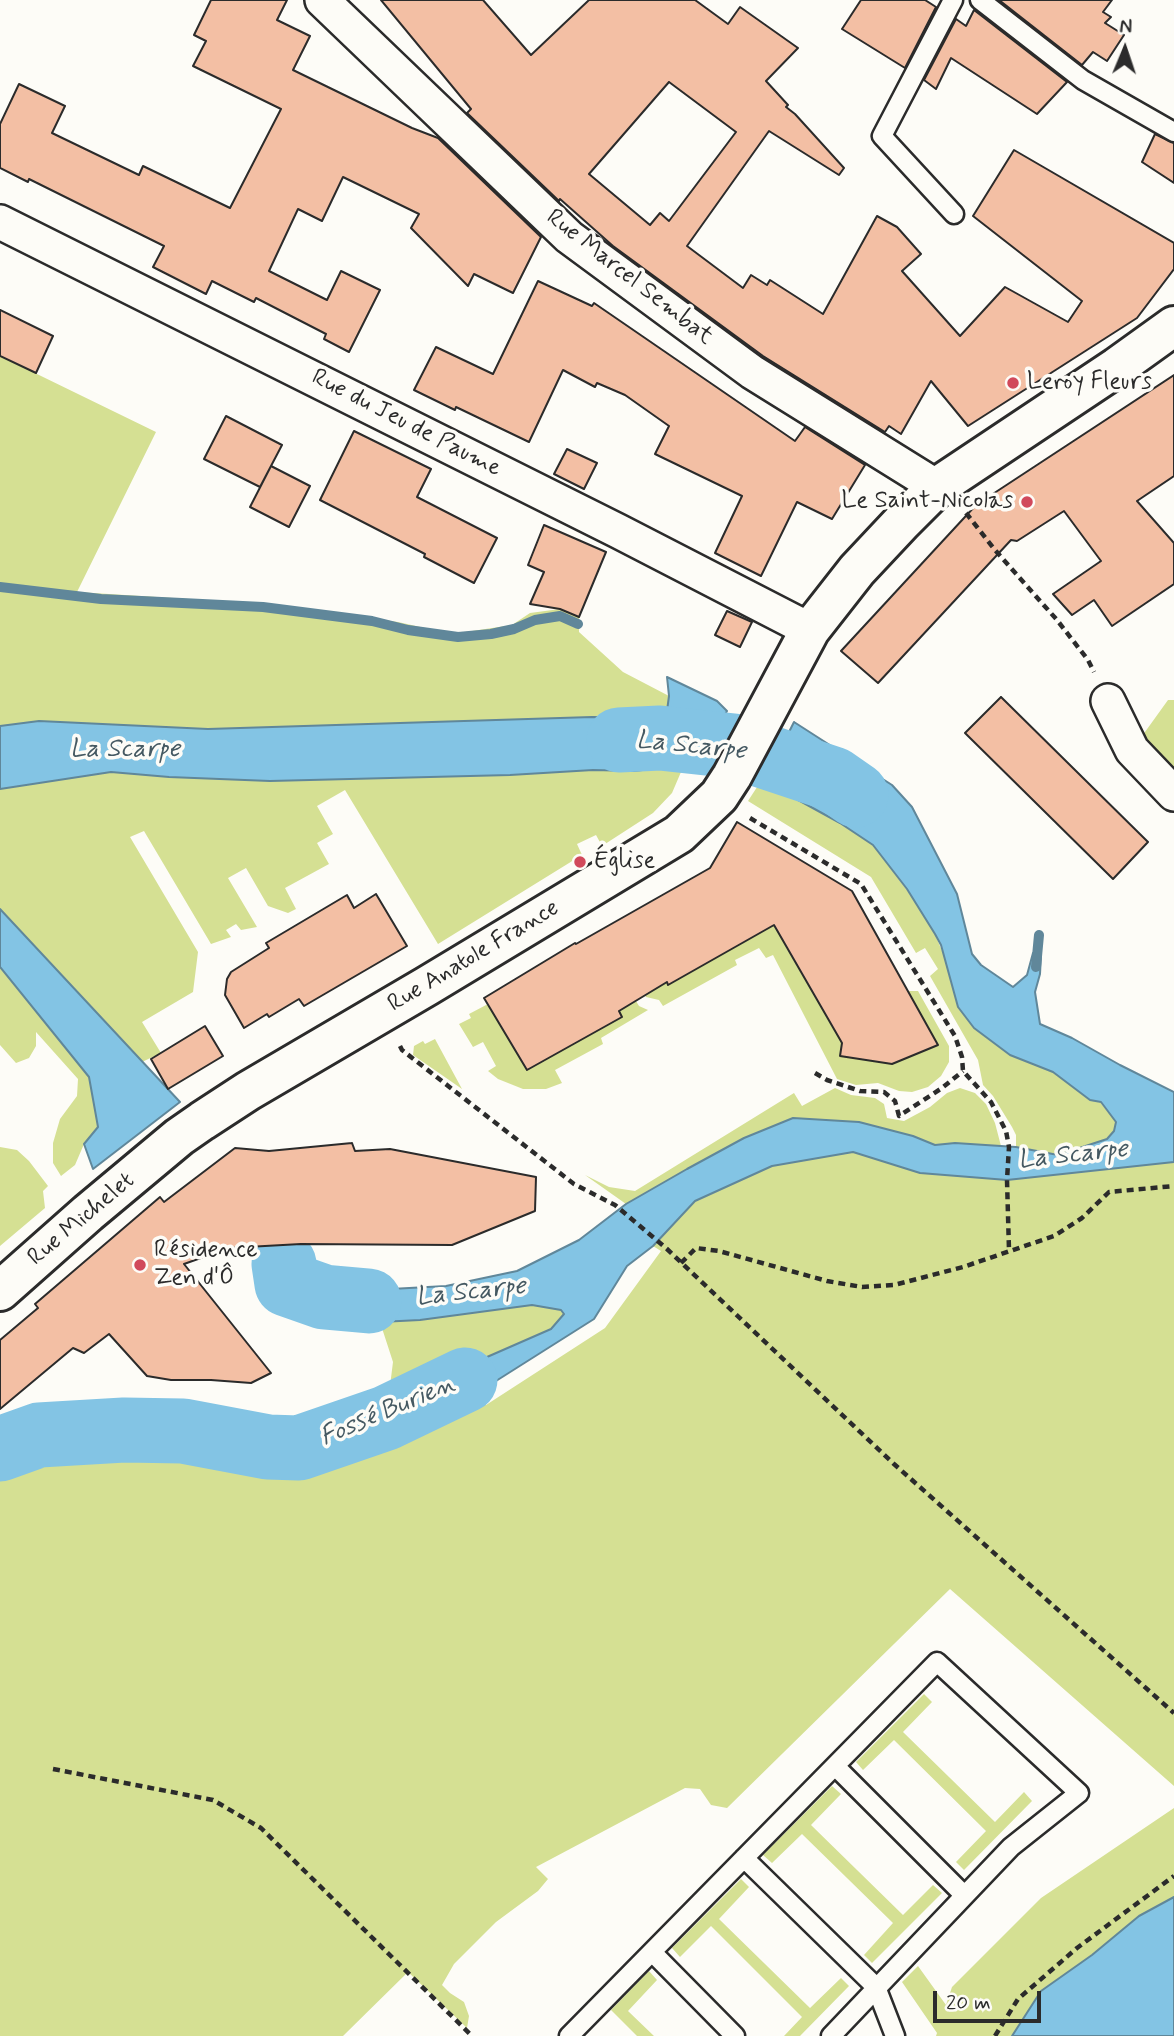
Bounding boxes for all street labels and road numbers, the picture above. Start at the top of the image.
street label: Rue Marcel Sembat [540,204,718,352]
street label: Rue du Jeu de Paume [306,364,506,484]
street label: Rue Anatole France [383,895,565,1019]
street label: Rue Michelet [23,1167,141,1273]

